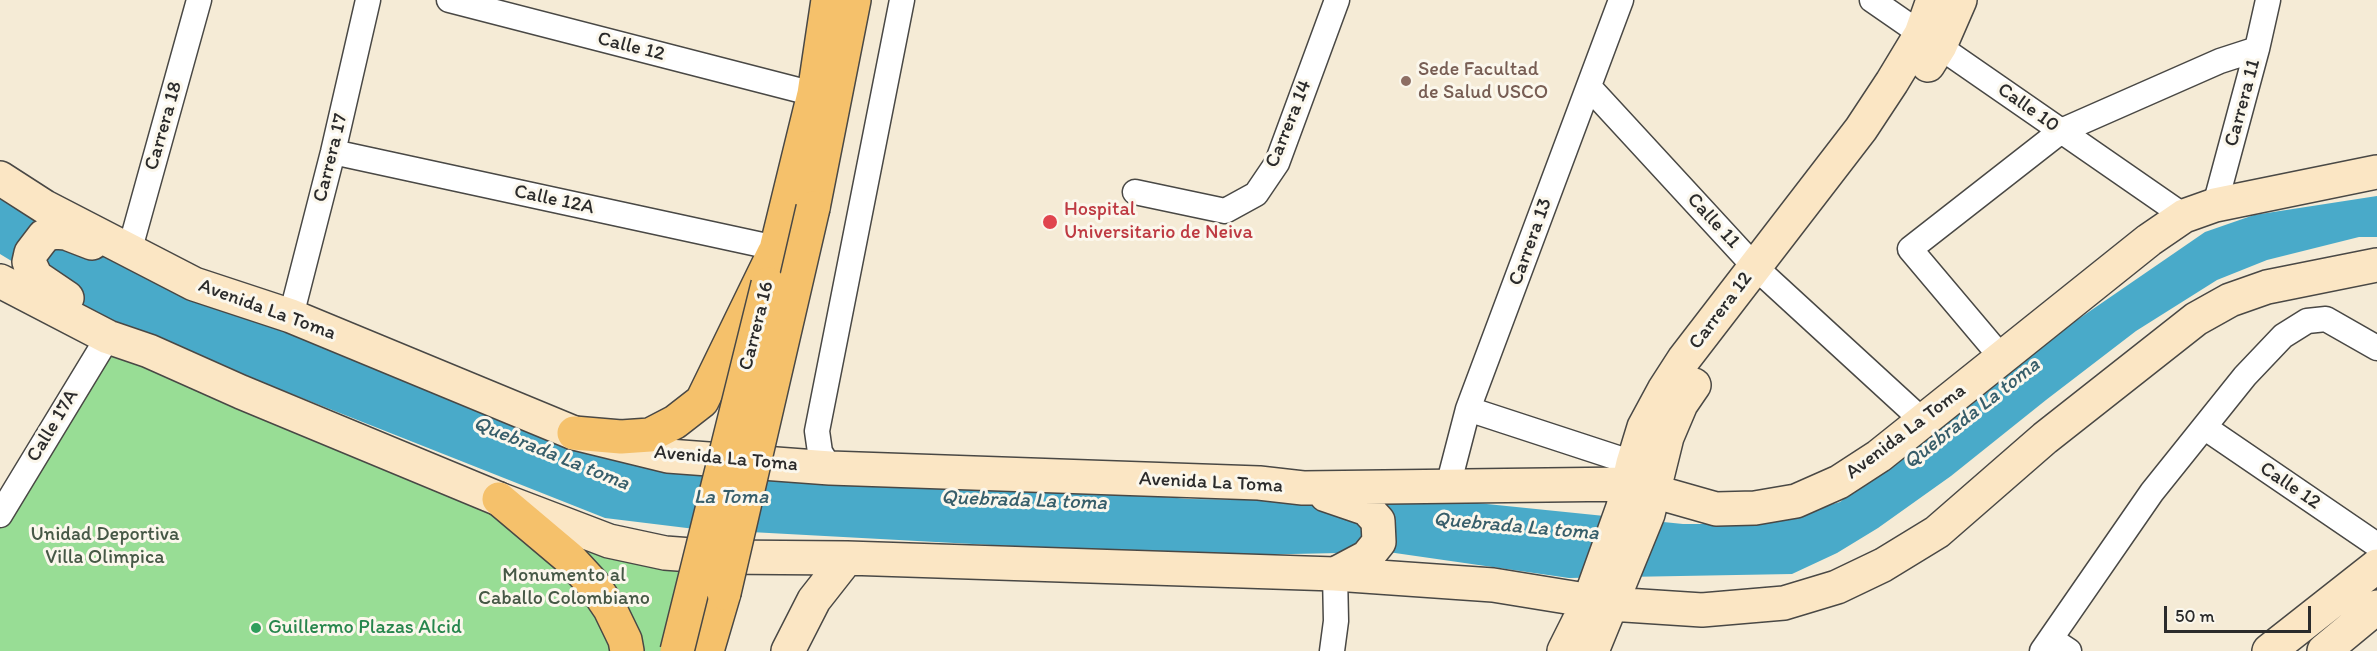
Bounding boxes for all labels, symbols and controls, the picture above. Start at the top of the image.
street label: Calle 12 [595,27,667,67]
street label: Carrera 11 [2220,57,2266,149]
place label: Sede Facultad de Salud USCO [1418,58,1548,105]
marker: Sede Facultad de Salud USCO [1399,74,1413,88]
street label: Carrera 14 [1261,77,1317,171]
street label: Calle 10 [1992,78,2064,138]
street label: Carrera 18 [140,79,188,173]
street label: Carrera 17 [308,111,354,205]
street label: Calle 12A [512,180,596,220]
street label: Calle 11 [1681,188,1745,254]
street label: Carrera 13 [1504,195,1558,289]
place label: Hospital Universitario de Neiva [1064,198,1253,245]
marker: Hospital Universitario de Neiva [1041,213,1059,231]
street label: Carrera 12 [1684,267,1758,355]
street label: Avenida La Toma [195,274,339,346]
street label: Carrera 16 [734,279,780,373]
water label: Quebrada La toma [1899,353,2045,475]
street label: Avenida La Toma [1841,379,1971,485]
street label: Calle 17A [22,385,84,467]
water label: Quebrada La toma [469,411,633,497]
street label: Avenida La Toma [653,441,799,477]
street label: Calle 12 [2255,457,2325,515]
street label: Avenida La Toma [1138,467,1284,499]
water label: La Toma [694,485,768,511]
water label: Quebrada La toma [941,486,1107,516]
water label: Quebrada La toma [1432,507,1600,547]
park label: Unidad Deportiva Villa Olimpica [31,523,179,570]
park label: Monumento al Caballo Colombiano [478,564,650,611]
scale bar [2167,594,2314,632]
text: 50 m [2175,605,2215,627]
place label: Guillermo Plazas Alcid [268,616,462,640]
marker: Guillermo Plazas Alcid [249,621,263,635]

